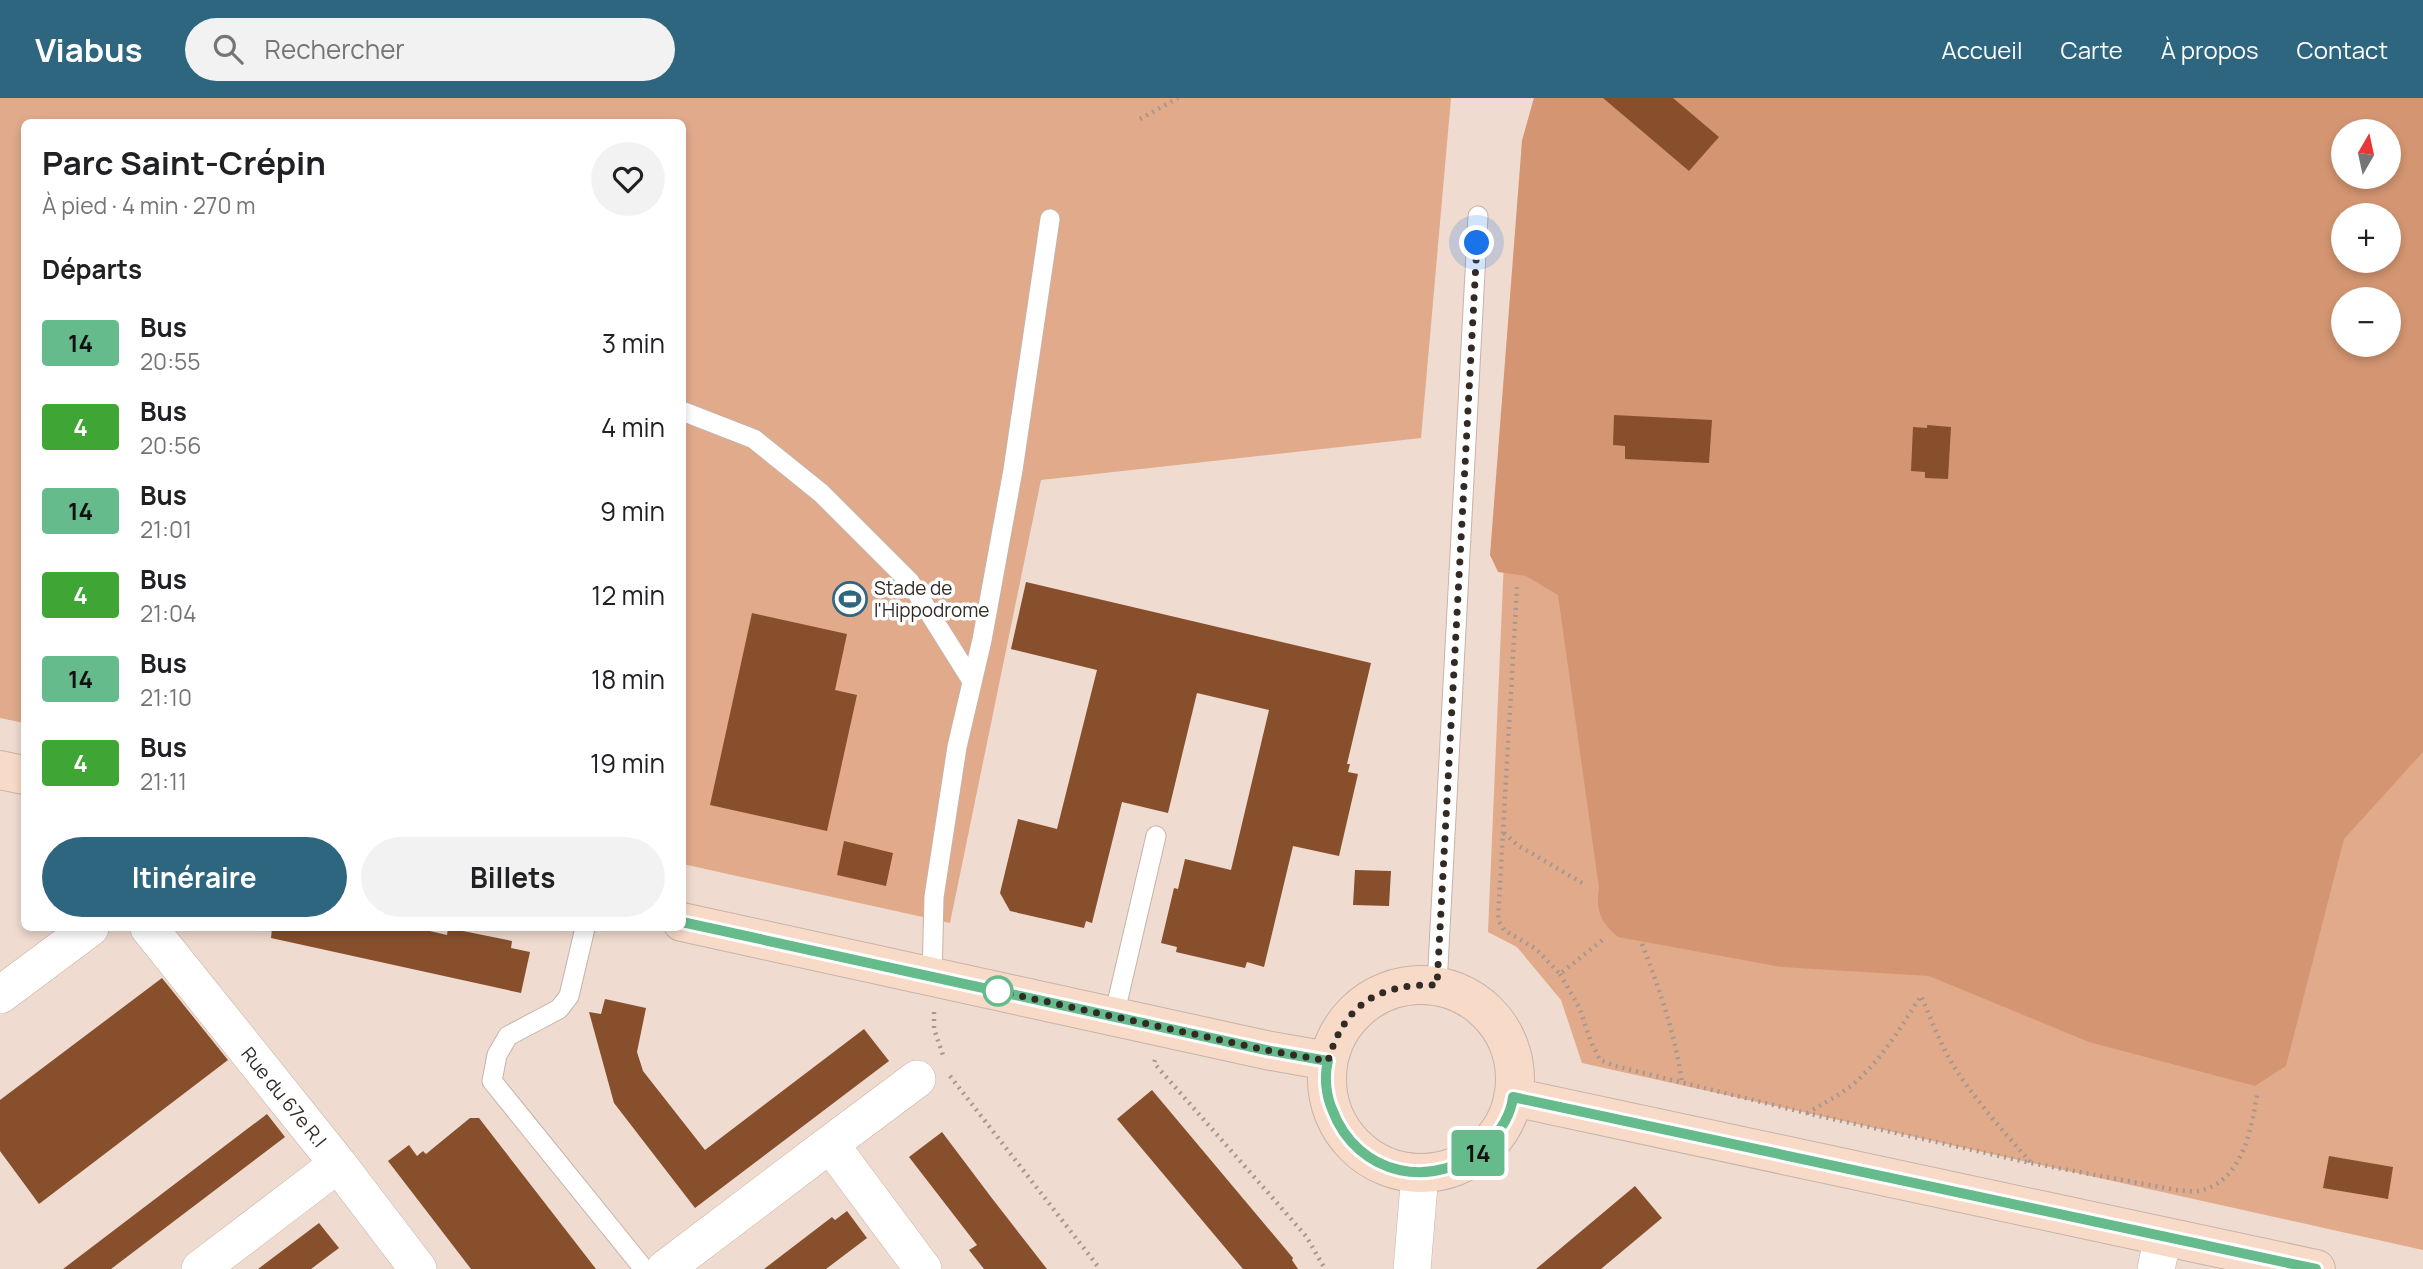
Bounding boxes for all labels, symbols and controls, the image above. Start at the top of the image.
search box [185,18,675,81]
text: Viabus [35,27,143,72]
icon: search [209,30,247,68]
text: Rechercher [265,31,405,67]
text: Accueil [1942,33,2022,66]
text: Carte [2060,33,2123,66]
text: À propos [2161,33,2259,66]
text: Contact [2297,33,2388,66]
north arrow [2331,119,2401,189]
map controls [2331,119,2401,357]
text: Parc Saint-Crépin [42,140,326,185]
button: heart [591,142,665,216]
text: À pied · 4 min · 270 m [42,189,256,221]
button: + [2331,203,2401,273]
your location [1459,225,1494,260]
text: Départs [42,251,142,287]
button: − [2331,287,2401,357]
text: Bus [140,309,187,345]
text: 3 min [602,325,665,361]
text: 14 [68,326,93,359]
text: 20:55 [140,345,201,377]
text: Bus [140,393,187,429]
text: 4 min [601,409,665,445]
text: 4 [73,410,88,443]
text: 20:56 [140,429,202,461]
text: Bus [140,477,187,513]
text: 9 min [600,493,665,529]
text: 14 [68,494,93,527]
text: 21:01 [140,513,192,545]
text: Bus [140,561,187,597]
place label: Stade de l'Hippodrome [874,575,989,623]
text: 12 min [591,577,665,613]
text: 4 [73,578,88,611]
sports icon: Stade de l'Hippodrome [831,580,869,618]
text: 21:04 [140,597,197,629]
text: Bus [140,645,187,681]
text: 18 min [591,661,665,697]
text: 14 [68,662,93,695]
text: 21:10 [140,681,192,713]
text: Bus [140,729,187,765]
text: 19 min [590,745,665,781]
text: 4 [73,746,88,779]
text: 21:11 [140,765,187,797]
button: Itinéraire [42,837,347,917]
button: Billets [361,837,665,917]
unlabelled marker [983,976,1013,1006]
street label: Rue du 67e R.I [236,1041,332,1153]
line badge: 14 [1446,1130,1510,1176]
text: 14 [1465,1136,1491,1169]

